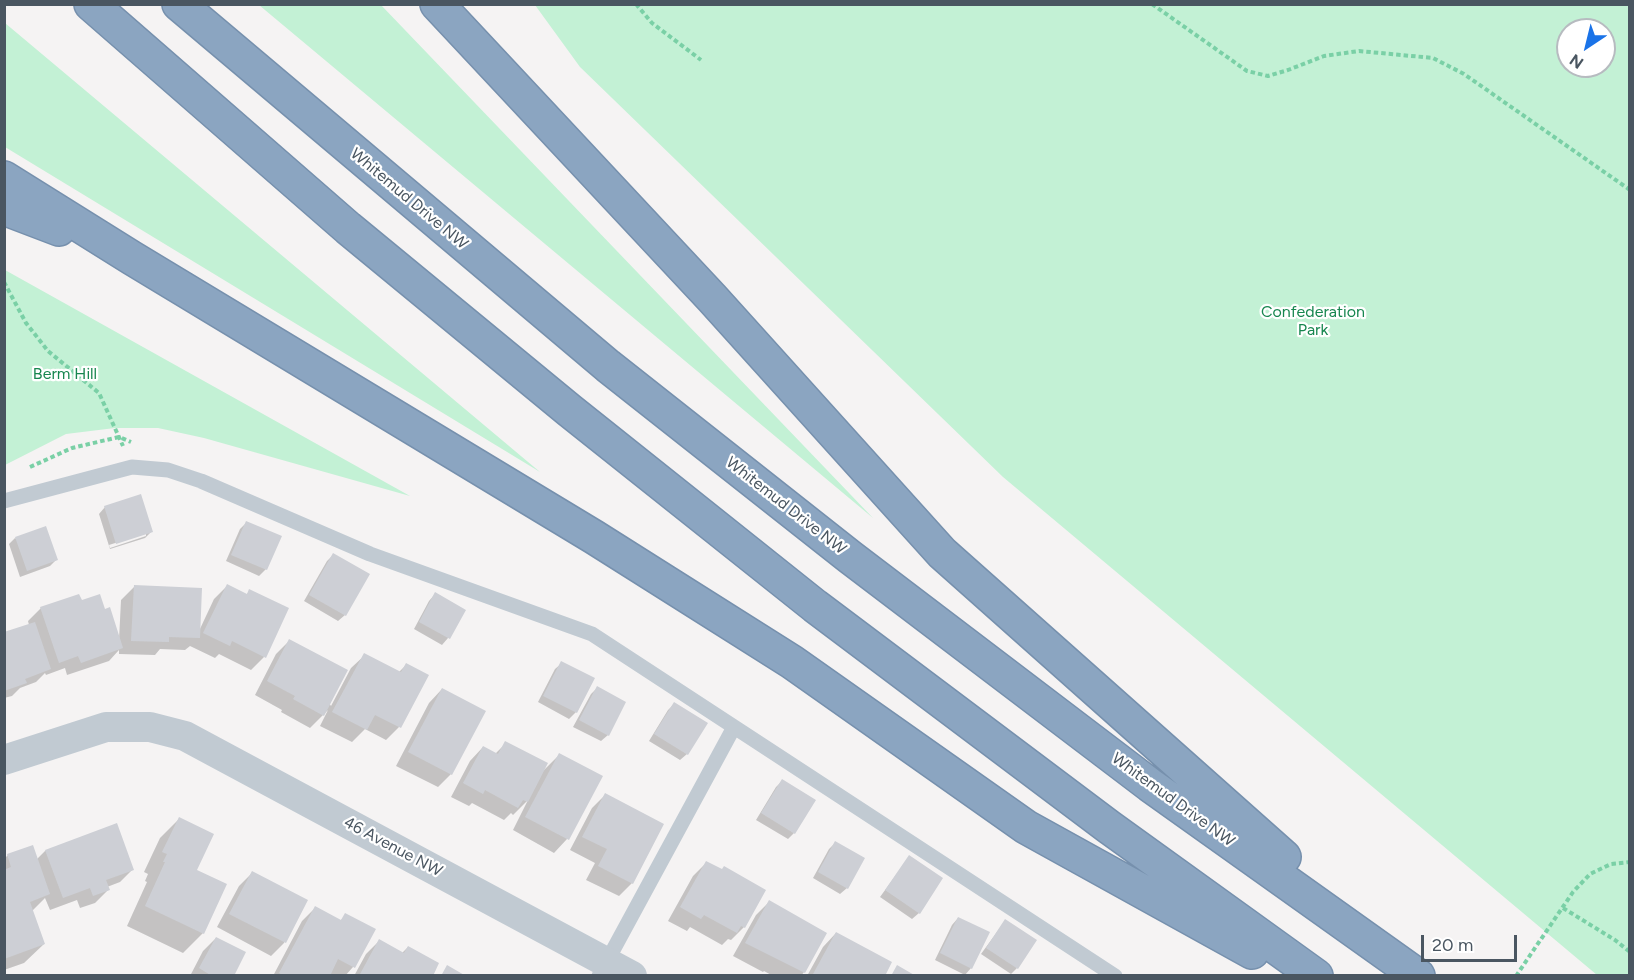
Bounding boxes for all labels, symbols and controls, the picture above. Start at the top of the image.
north arrow [1556,18,1616,78]
text: N [1566,50,1587,73]
street label: Whitemud Drive NW [346,144,472,254]
park label: Confederation Park [1261,302,1365,340]
park label: Berm Hill [33,364,97,384]
street label: Whitemud Drive NW [722,453,850,559]
street label: Whitemud Drive NW [1108,749,1238,851]
street label: 46 Avenue NW [340,813,446,881]
scale bar [1424,923,1520,961]
text: 20 m [1432,934,1473,956]

